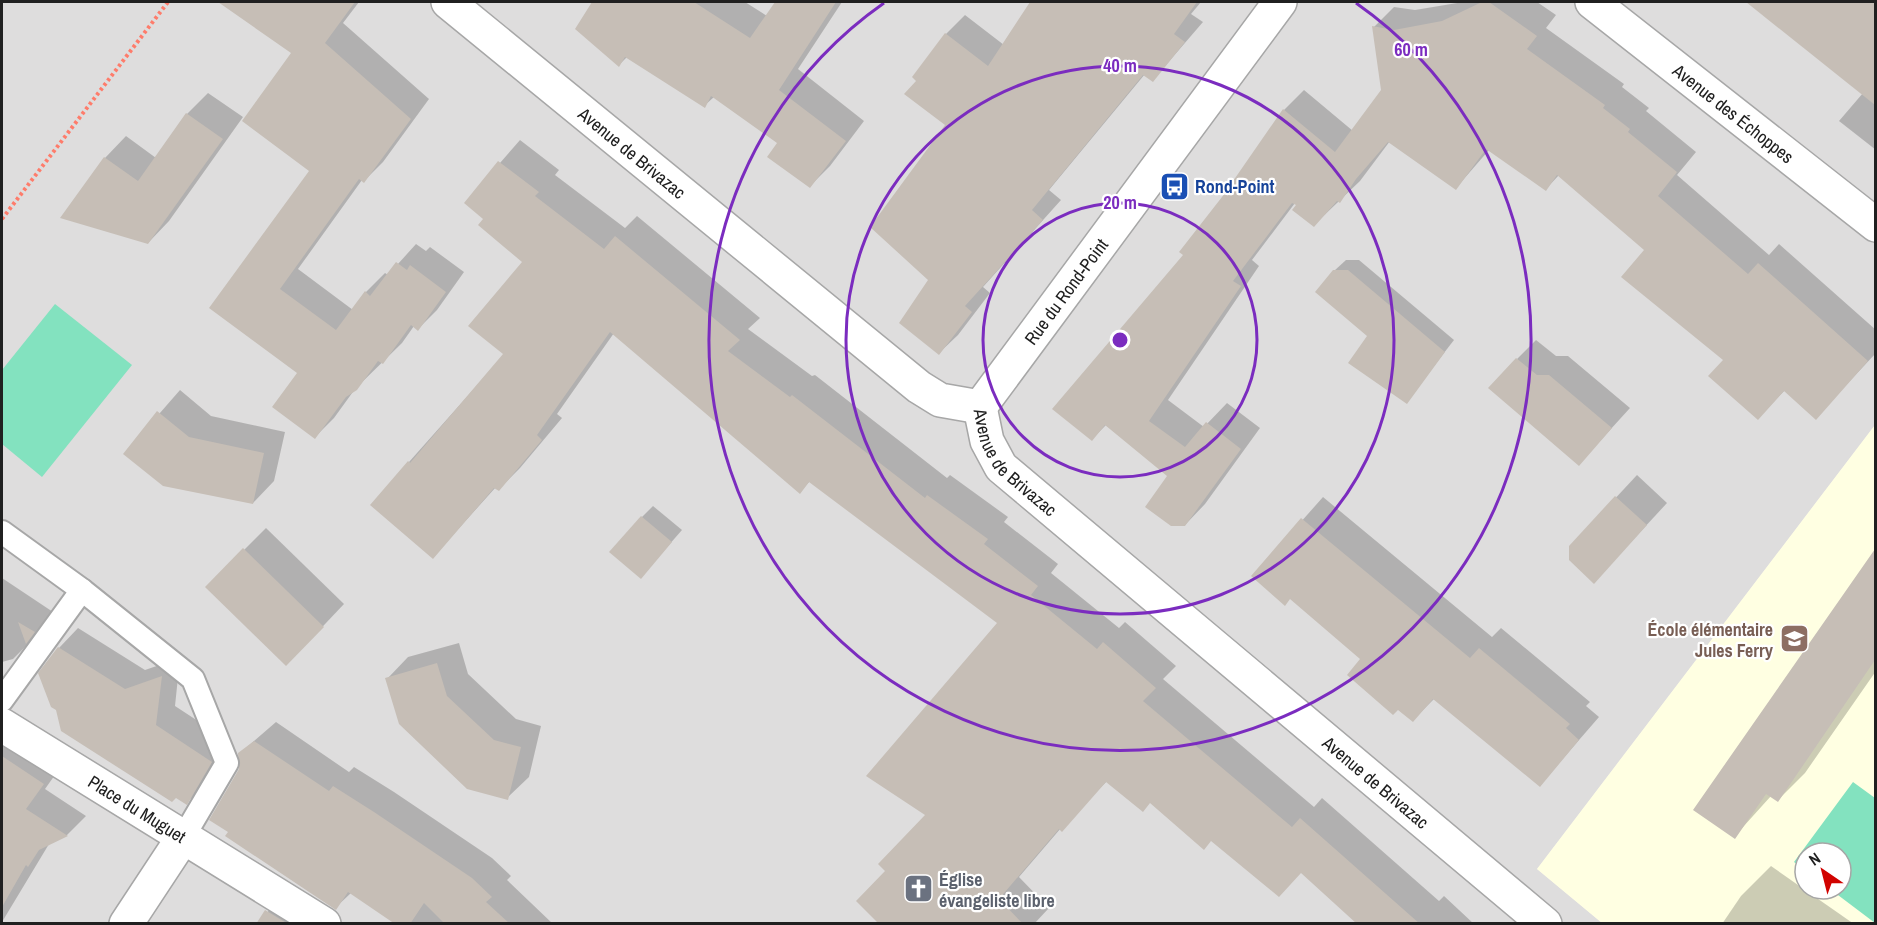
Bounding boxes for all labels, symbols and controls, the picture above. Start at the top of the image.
text: 60 m [1394,37,1428,62]
text: 40 m [1103,53,1137,78]
street label: Avenue des Échoppes [1667,57,1799,169]
street label: Avenue de Brivazac [572,101,691,204]
bus stop icon: Rond-Point [1158,170,1190,202]
place label: Rond-Point [1195,174,1275,199]
text: 20 m [1103,190,1137,215]
street label: Rue du Rond-Point [1018,233,1113,350]
centre of rings [1110,330,1130,350]
street label: Avenue de Brivazac [968,405,1062,521]
place label: École élémentaire Jules Ferry [1647,617,1774,663]
school or university icon: École élémentaire Jules Ferry [1778,623,1810,655]
street label: Avenue de Brivazac [1317,729,1435,834]
street label: Place du Muguet [84,769,191,848]
north arrow [1793,841,1853,901]
text: N [1804,847,1825,870]
place label: Église évangeliste libre [939,867,1055,913]
church icon: Église évangeliste libre [902,873,934,905]

